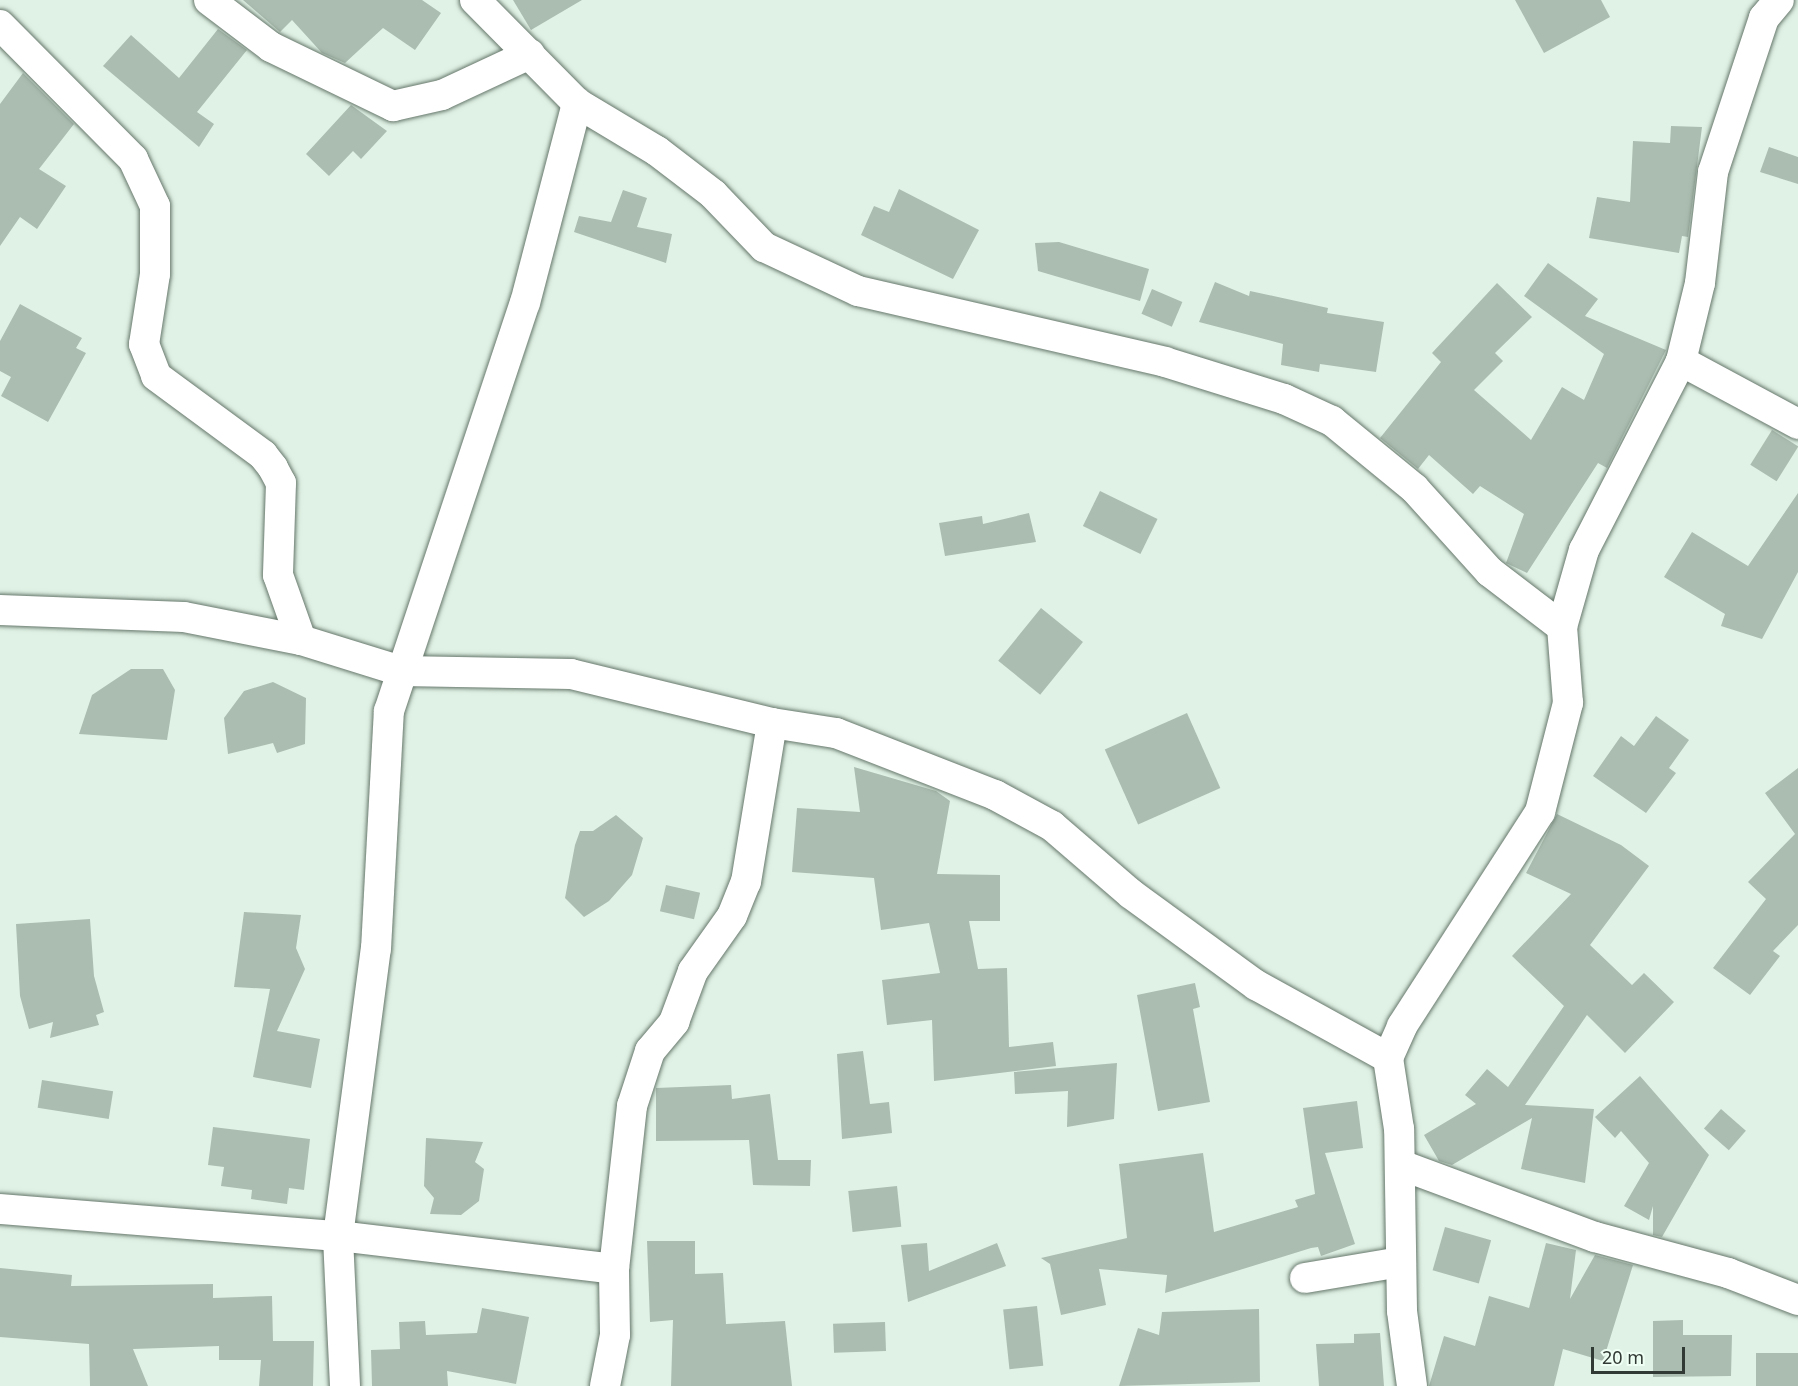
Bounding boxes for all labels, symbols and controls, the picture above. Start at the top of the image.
scale bar [1594,1335,1688,1373]
text: 20 m [1602,1345,1644,1369]

